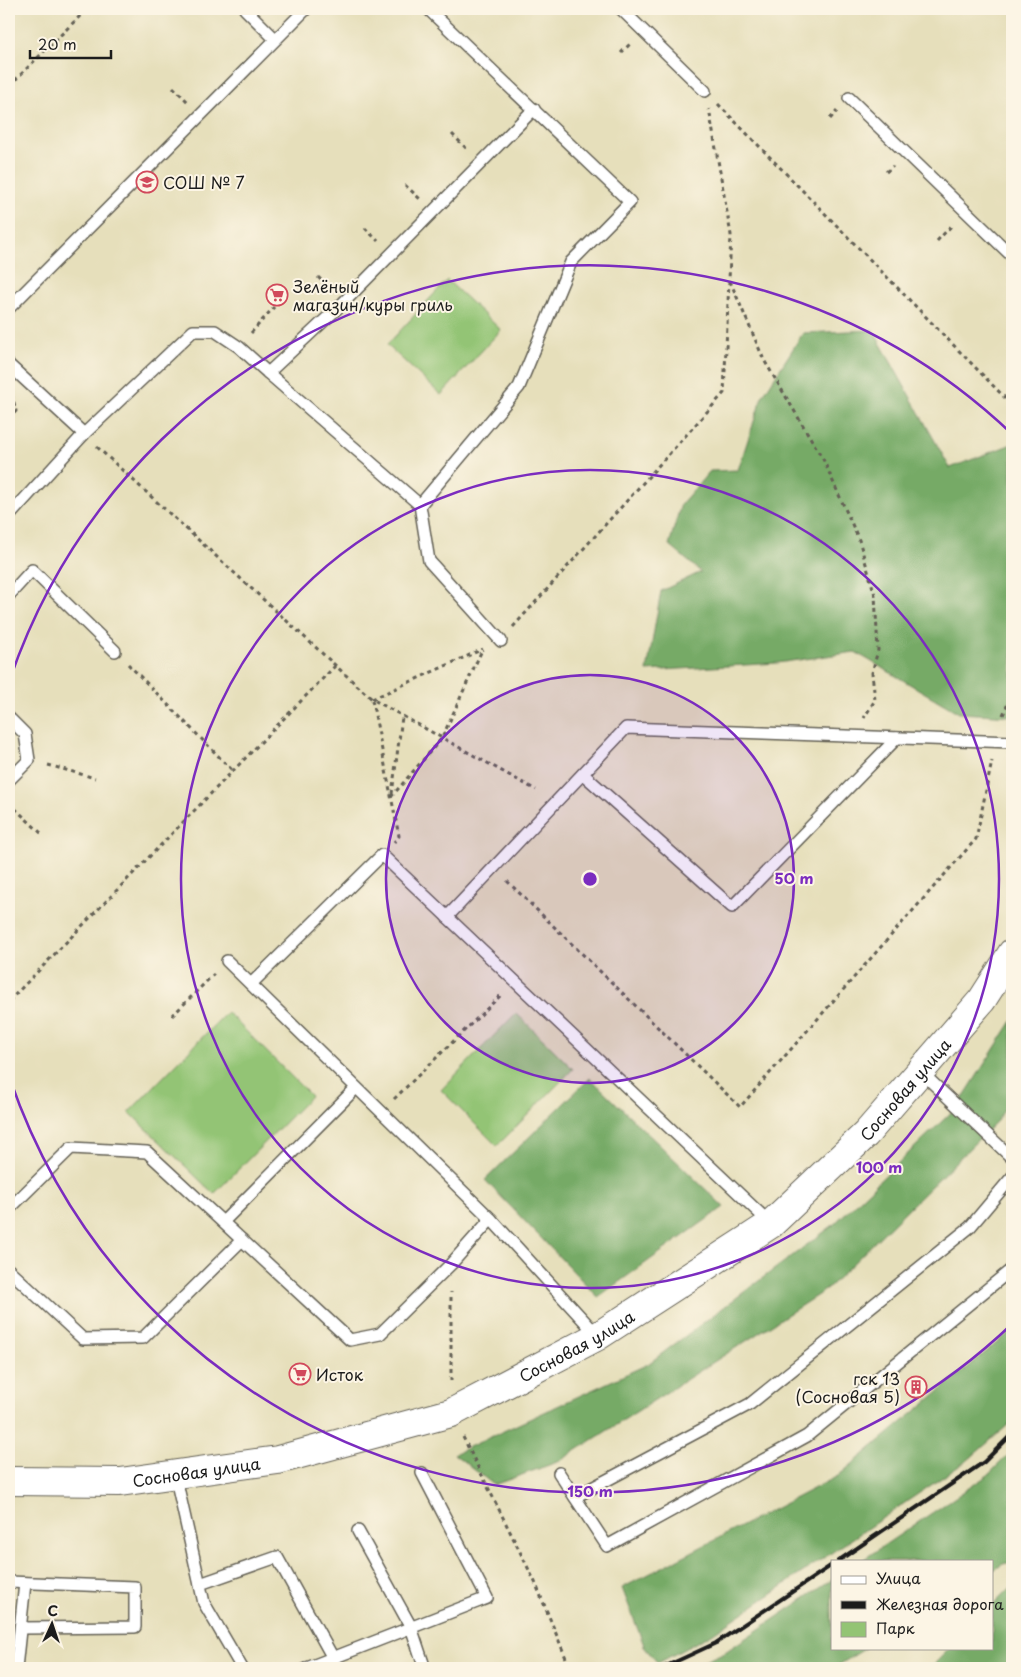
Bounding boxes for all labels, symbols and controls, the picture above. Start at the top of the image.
scale bar [30,28,111,60]
text: 20 m [38,32,77,55]
school or university icon: СОШ № 7 [135,170,159,194]
place label: СОШ № 7 [163,170,245,194]
place label: Зелёный магазин/куры гриль [293,274,453,316]
supermarket icon: Зелёный магазин/куры гриль [265,283,289,307]
text: 50 m [775,866,813,889]
centre of rings [581,870,599,888]
street label: Сосновая улица [854,1033,956,1146]
text: 100 m [856,1155,902,1178]
street label: Сосновая улица [514,1304,639,1387]
supermarket icon: Исток [288,1362,312,1386]
place label: Исток [316,1362,364,1386]
place label: гск 13 (Сосновая 5) [795,1366,900,1408]
building icon: гск 13 (Сосновая 5) [904,1375,928,1399]
street label: Сосновая улица [131,1451,262,1492]
text: 150 m [567,1479,613,1502]
legend [831,1560,994,1650]
text: Улица [876,1566,921,1589]
text: Железная дорога [876,1592,1004,1615]
north arrow [28,1600,78,1650]
text: С [47,1600,59,1621]
text: Парк [876,1616,915,1639]

